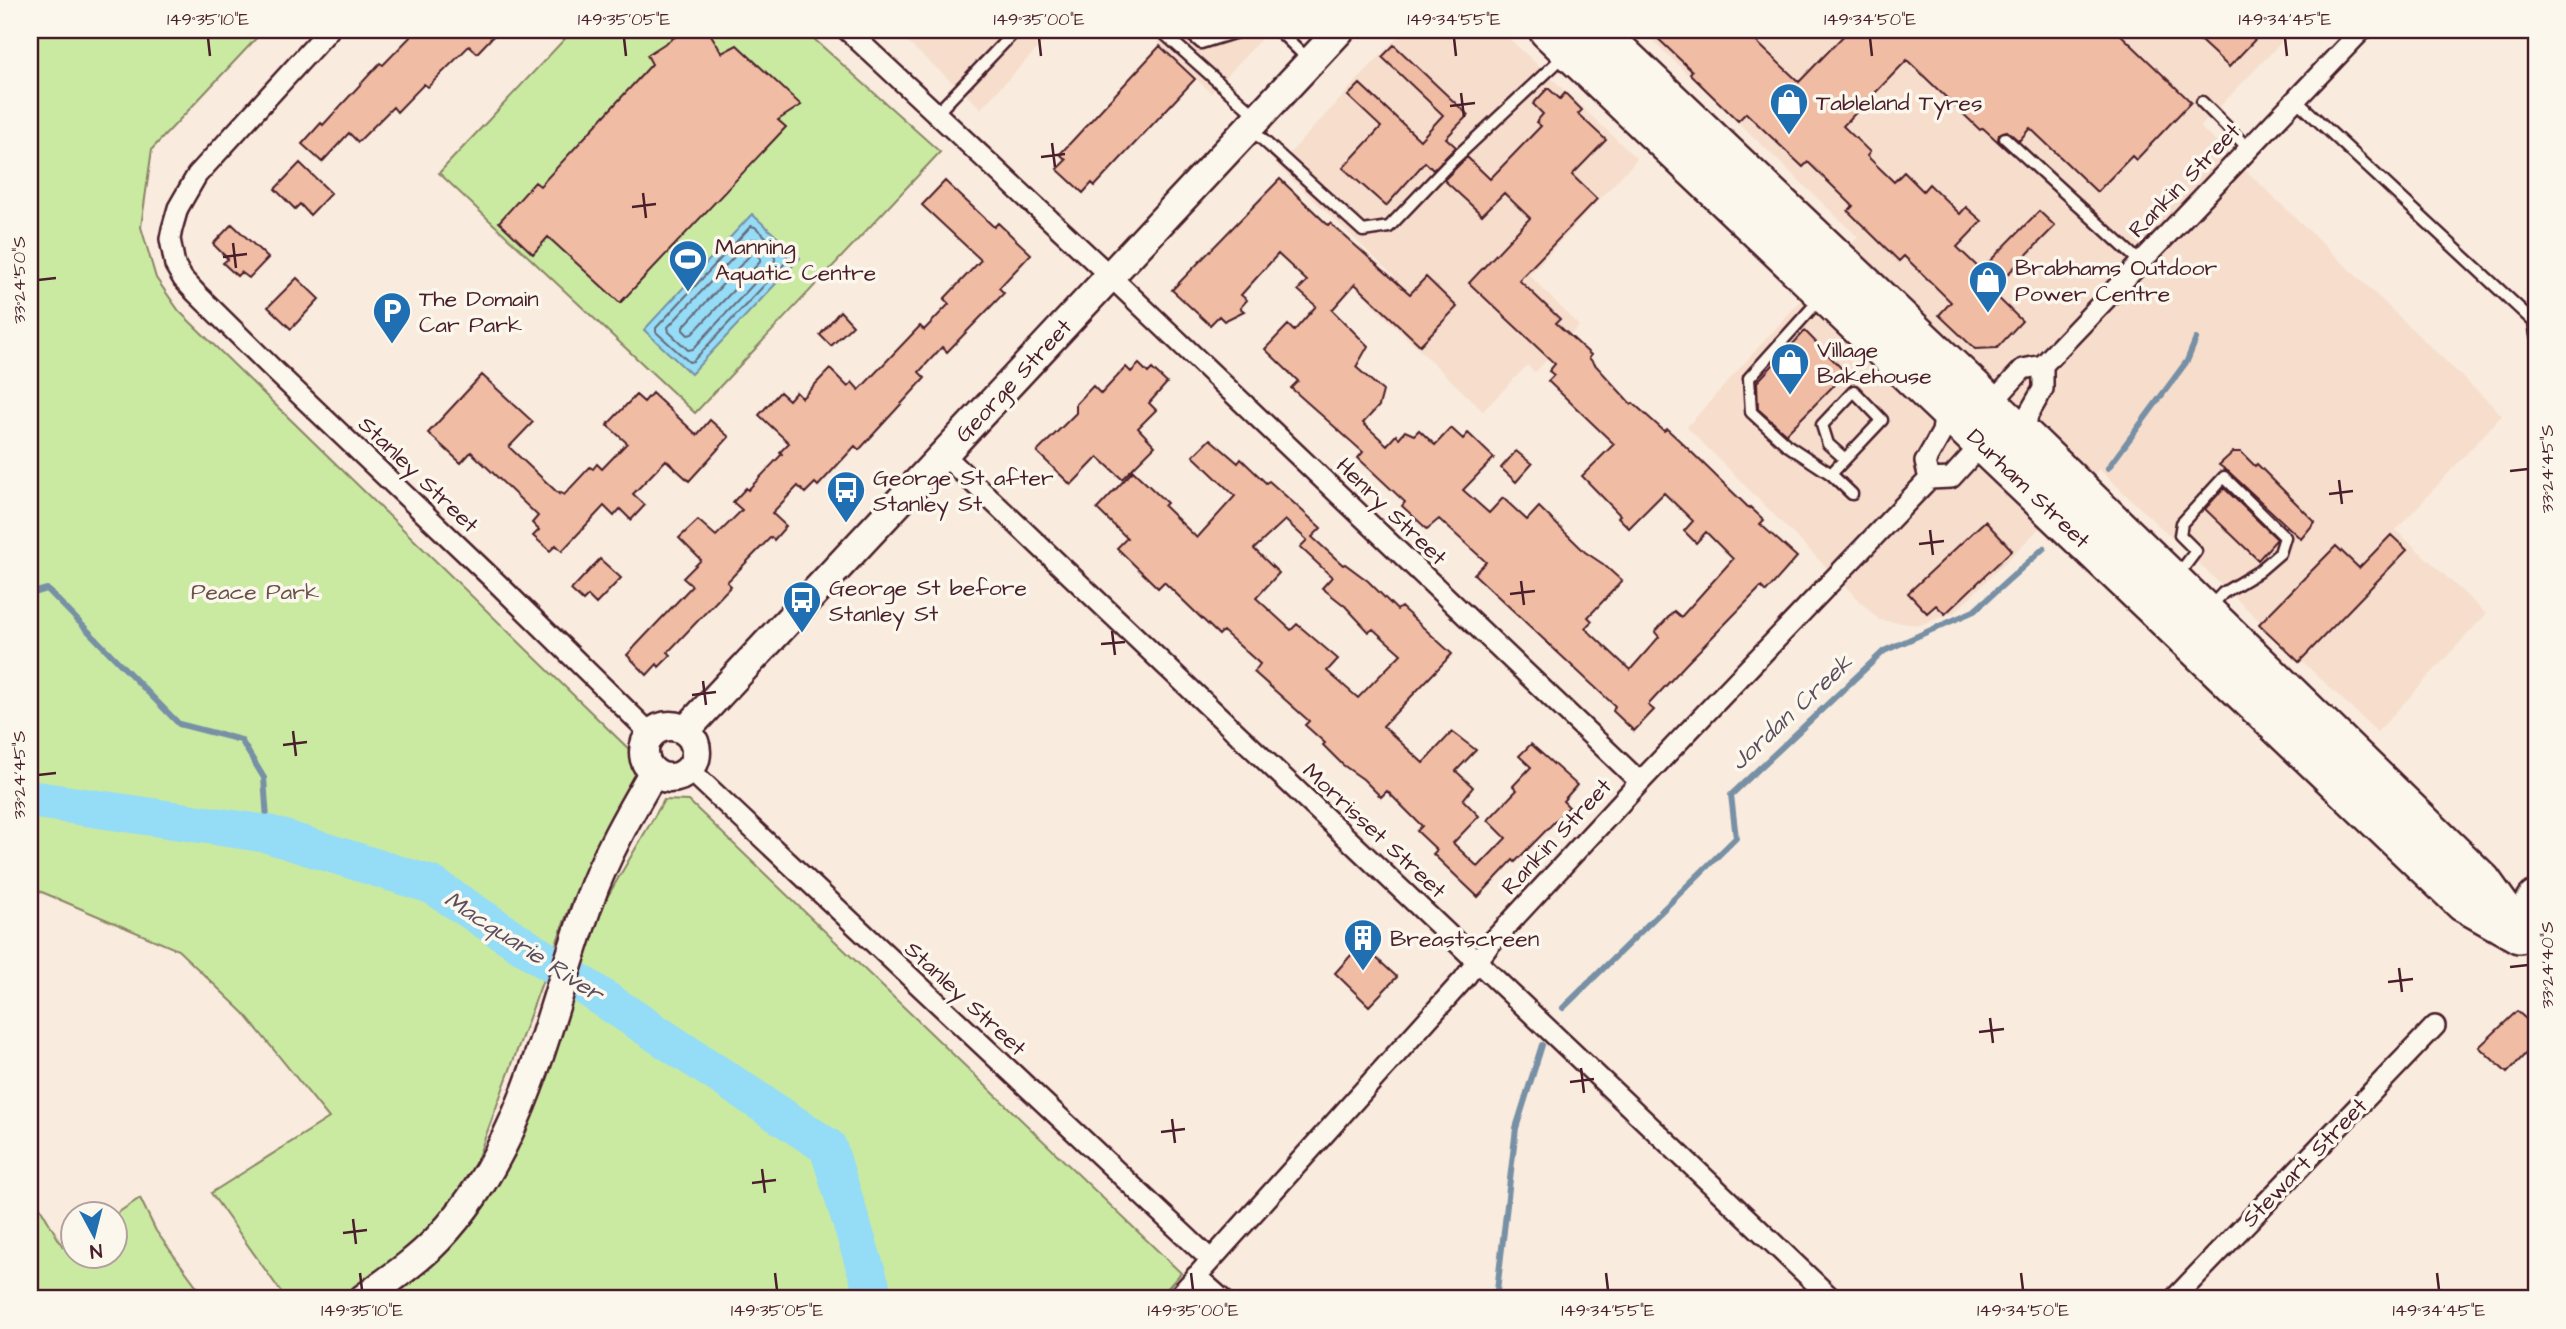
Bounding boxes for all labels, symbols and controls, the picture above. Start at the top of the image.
text: 149°35'10"E [167,7,249,32]
text: 149°35'05"E [578,7,671,32]
text: 149°35'00"E [993,7,1085,32]
text: 149°34'55"E [1407,7,1501,32]
text: 149°34'50"E [1824,7,1916,32]
text: 149°34'45"E [2239,7,2332,32]
shop icon: Tableland Tyres [1768,81,1810,136]
place label: Tableland Tyres [1816,87,1982,120]
street label: Rankin Street [2122,116,2248,245]
place label: Manning Aquatic Centre [715,231,876,289]
text: 33°24'50"S [7,236,32,324]
sports icon: Manning Aquatic Centre [667,238,709,293]
place label: Brabhams Outdoor Power Centre [2015,252,2217,310]
shop icon: Brabhams Outdoor Power Centre [1967,259,2009,314]
place label: The Domain Car Park [419,283,539,341]
parking icon: The Domain Car Park [371,290,413,345]
street label: George Street [948,311,1081,450]
place label: Village Bakehouse [1817,334,1932,392]
shop icon: Village Bakehouse [1769,341,1811,396]
street label: Stanley Street [350,409,486,542]
street label: Durham Street [1959,421,2098,556]
text: 33°24'45"S [2535,425,2560,513]
street label: Henry Street [1328,450,1454,574]
place label: George St after Stanley St [873,462,1054,521]
bus stop icon: George St after Stanley St [825,469,867,524]
place label: George St before Stanley St [829,572,1027,631]
park label: Peace Park [191,576,319,608]
bus stop icon: George St before Stanley St [781,579,823,634]
water label: Jordan Creek [1723,646,1861,779]
text: 33°24'45"S [7,731,32,819]
street label: Morrisset Street [1295,756,1454,906]
street label: Rankin Street [1494,771,1620,902]
water label: Macquarie River [438,883,612,1012]
building icon: Breastscreen [1342,917,1384,972]
text: 33°24'40"S [2535,921,2560,1009]
place label: Breastscreen [1390,923,1539,955]
street label: Stanley Street [897,934,1034,1065]
street label: Stewart Street [2235,1090,2375,1235]
north arrow [60,1200,130,1270]
text: N [88,1236,103,1265]
text: 149°35'10"E [321,1298,403,1323]
text: 149°35'05"E [731,1298,824,1323]
text: 149°35'00"E [1147,1298,1239,1323]
text: 149°34'55"E [1561,1298,1655,1323]
text: 149°34'50"E [1977,1298,2069,1323]
text: 149°34'45"E [2393,1298,2486,1323]

